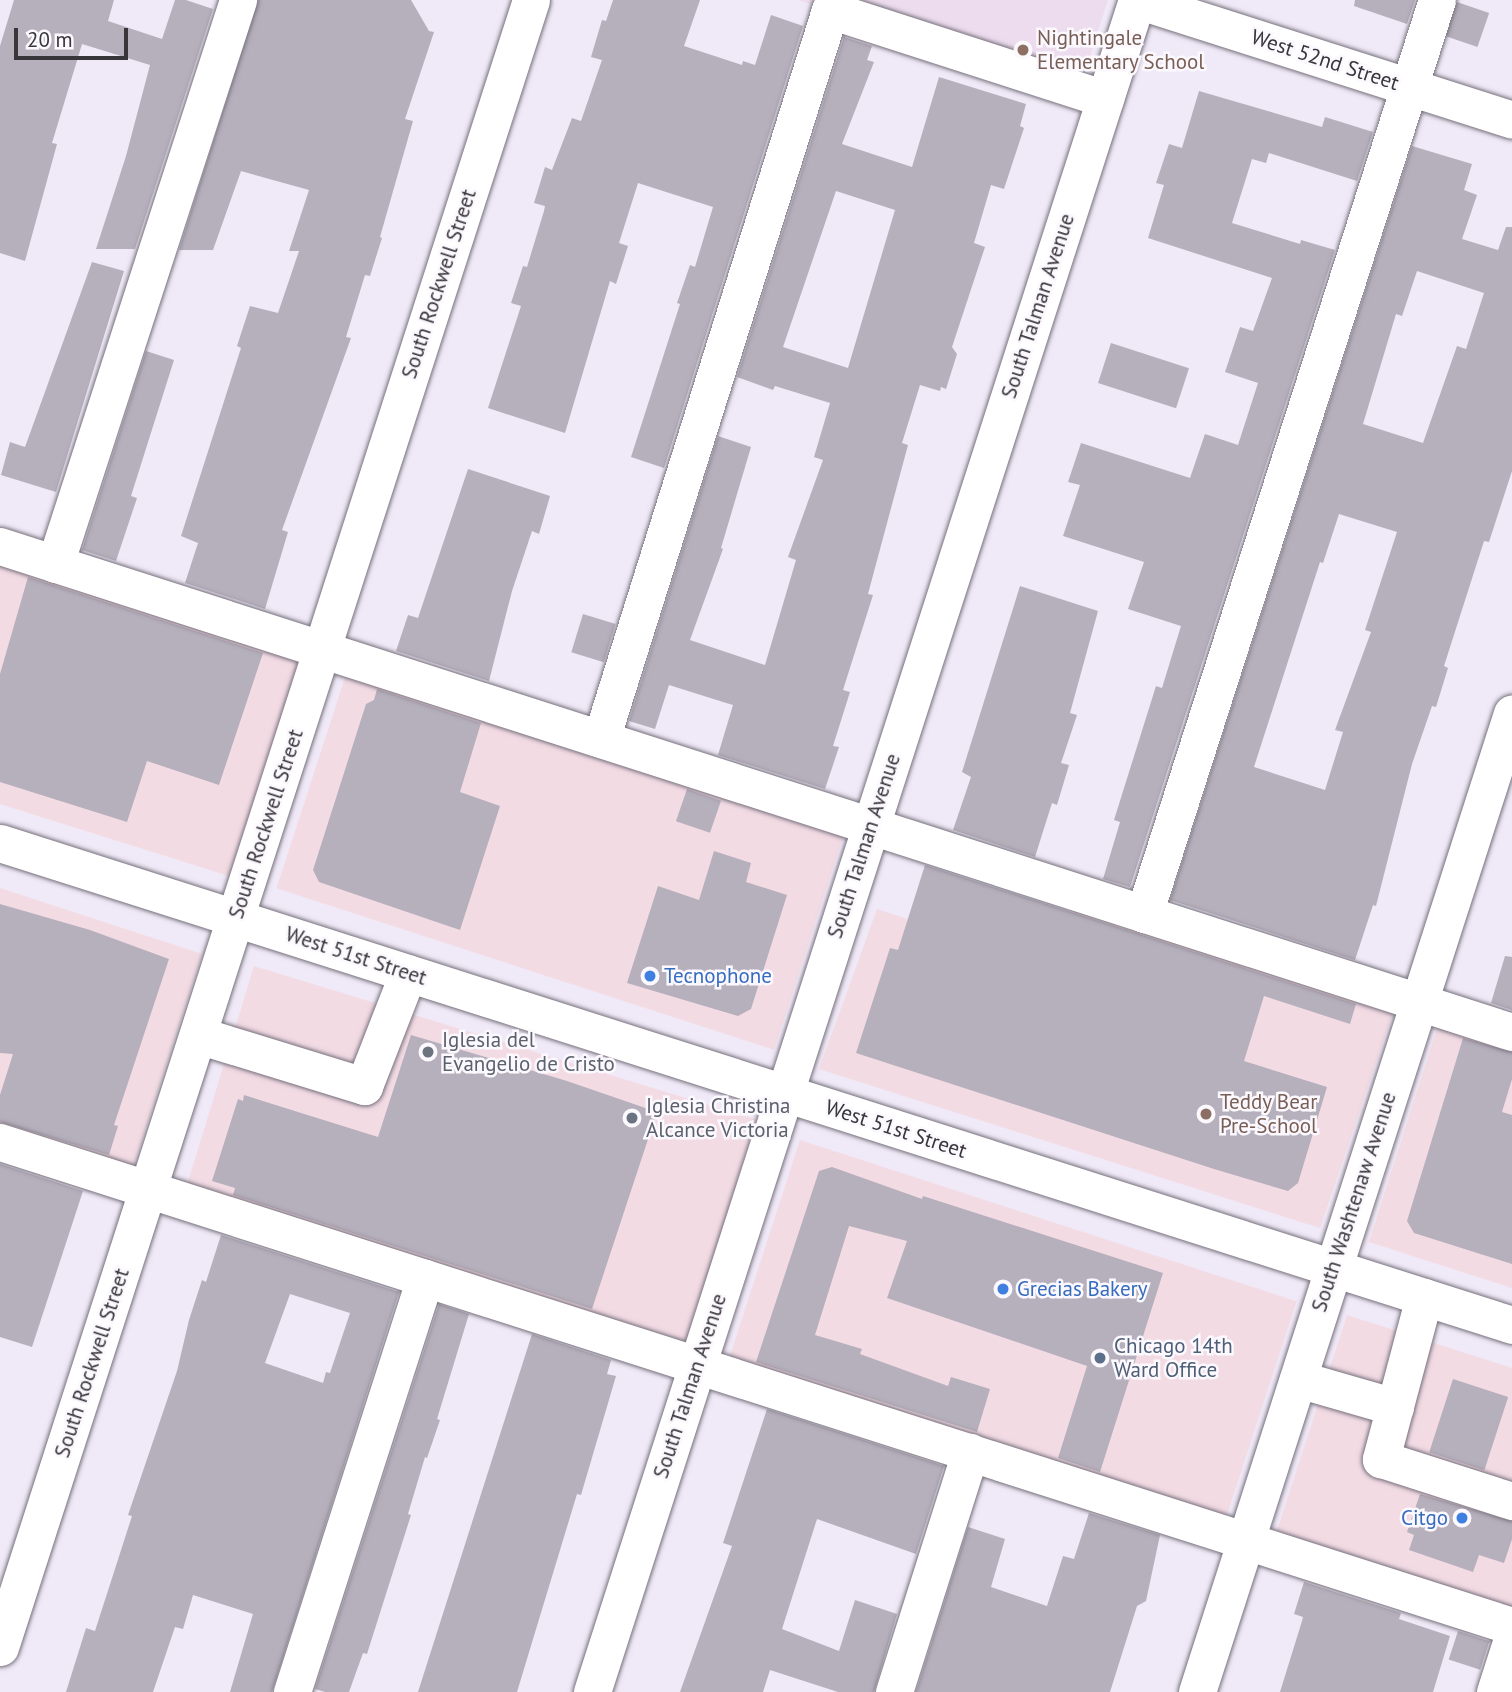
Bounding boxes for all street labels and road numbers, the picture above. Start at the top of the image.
street label: West 52nd Street [1248,24,1402,96]
street label: South Rockwell Street [396,186,482,382]
street label: South Talman Avenue [996,210,1080,402]
street label: South Rockwell Street [223,726,309,922]
street label: South Talman Avenue [822,750,906,942]
street label: West 51st Street [282,921,430,991]
street label: South Washtenaw Avenue [1306,1088,1402,1316]
street label: West 51st Street [822,1094,970,1164]
street label: South Rockwell Street [49,1265,135,1461]
street label: South Talman Avenue [648,1290,732,1482]

